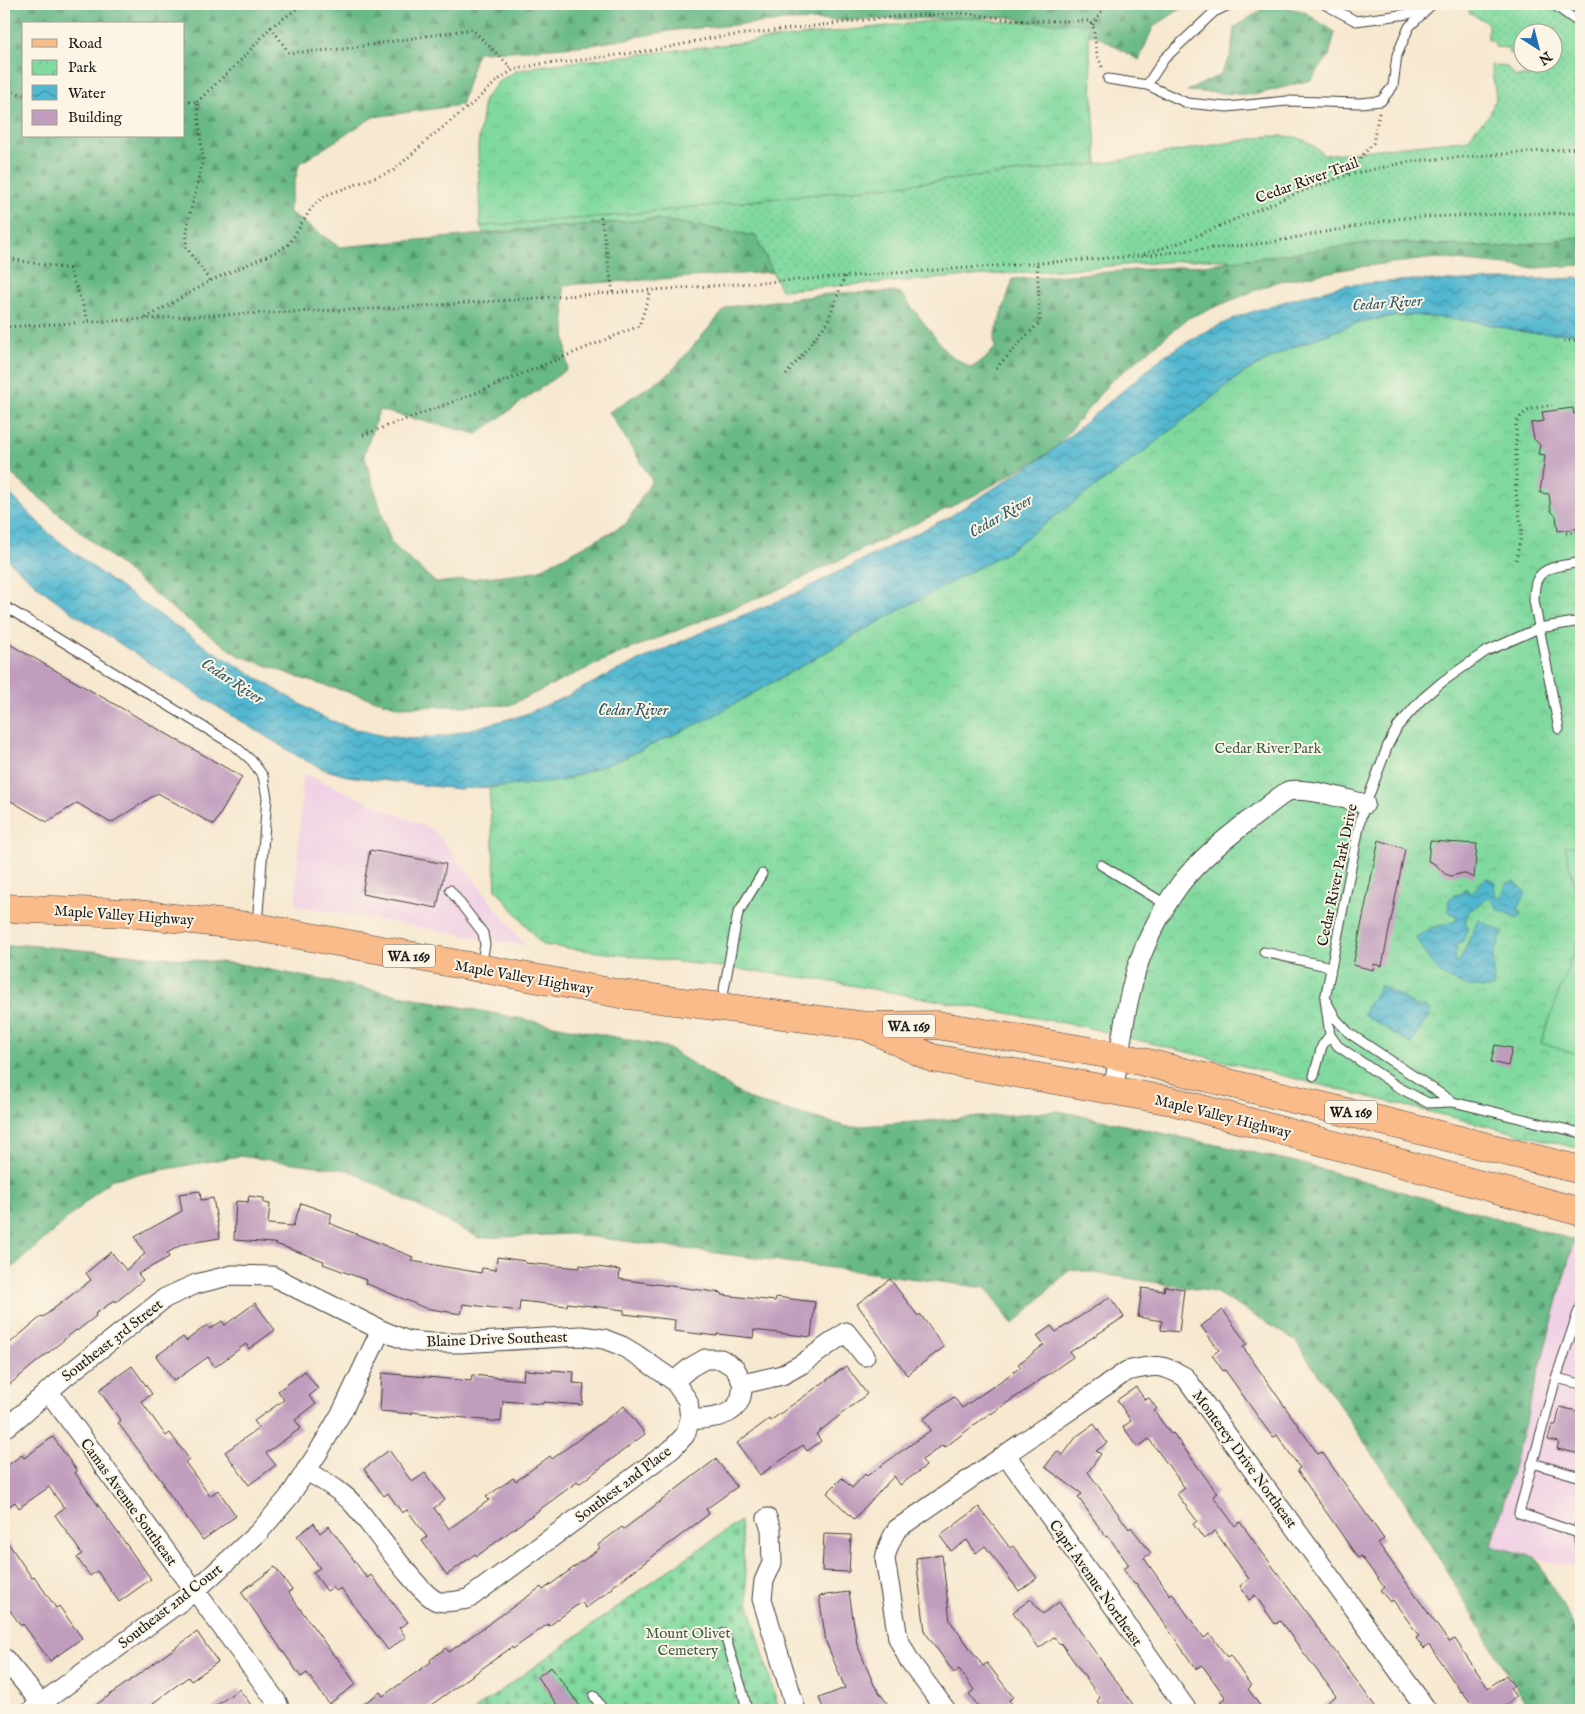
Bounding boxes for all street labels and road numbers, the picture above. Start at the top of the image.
street label: Cedar River Trail [1253,153,1362,208]
street label: Cedar River Park Drive [1313,802,1362,948]
street label: Maple Valley Highway [53,901,195,930]
road number: WA 169 [383,944,435,968]
street label: Maple Valley Highway [453,956,595,999]
road number: WA 169 [883,1014,935,1038]
street label: Maple Valley Highway [1153,1090,1294,1143]
road number: WA 169 [1325,1100,1377,1124]
street label: Southeast 3rd Street [58,1295,167,1386]
street label: Blaine Drive Southeast [426,1328,568,1351]
street label: Monterey Drive Northeast [1188,1386,1301,1532]
street label: Camas Avenue Southeast [76,1435,181,1570]
street label: Southest 2nd Place [571,1442,675,1527]
street label: Capri Avenue Northeast [1045,1516,1146,1650]
street label: Southeast 2nd Court [114,1560,226,1653]

